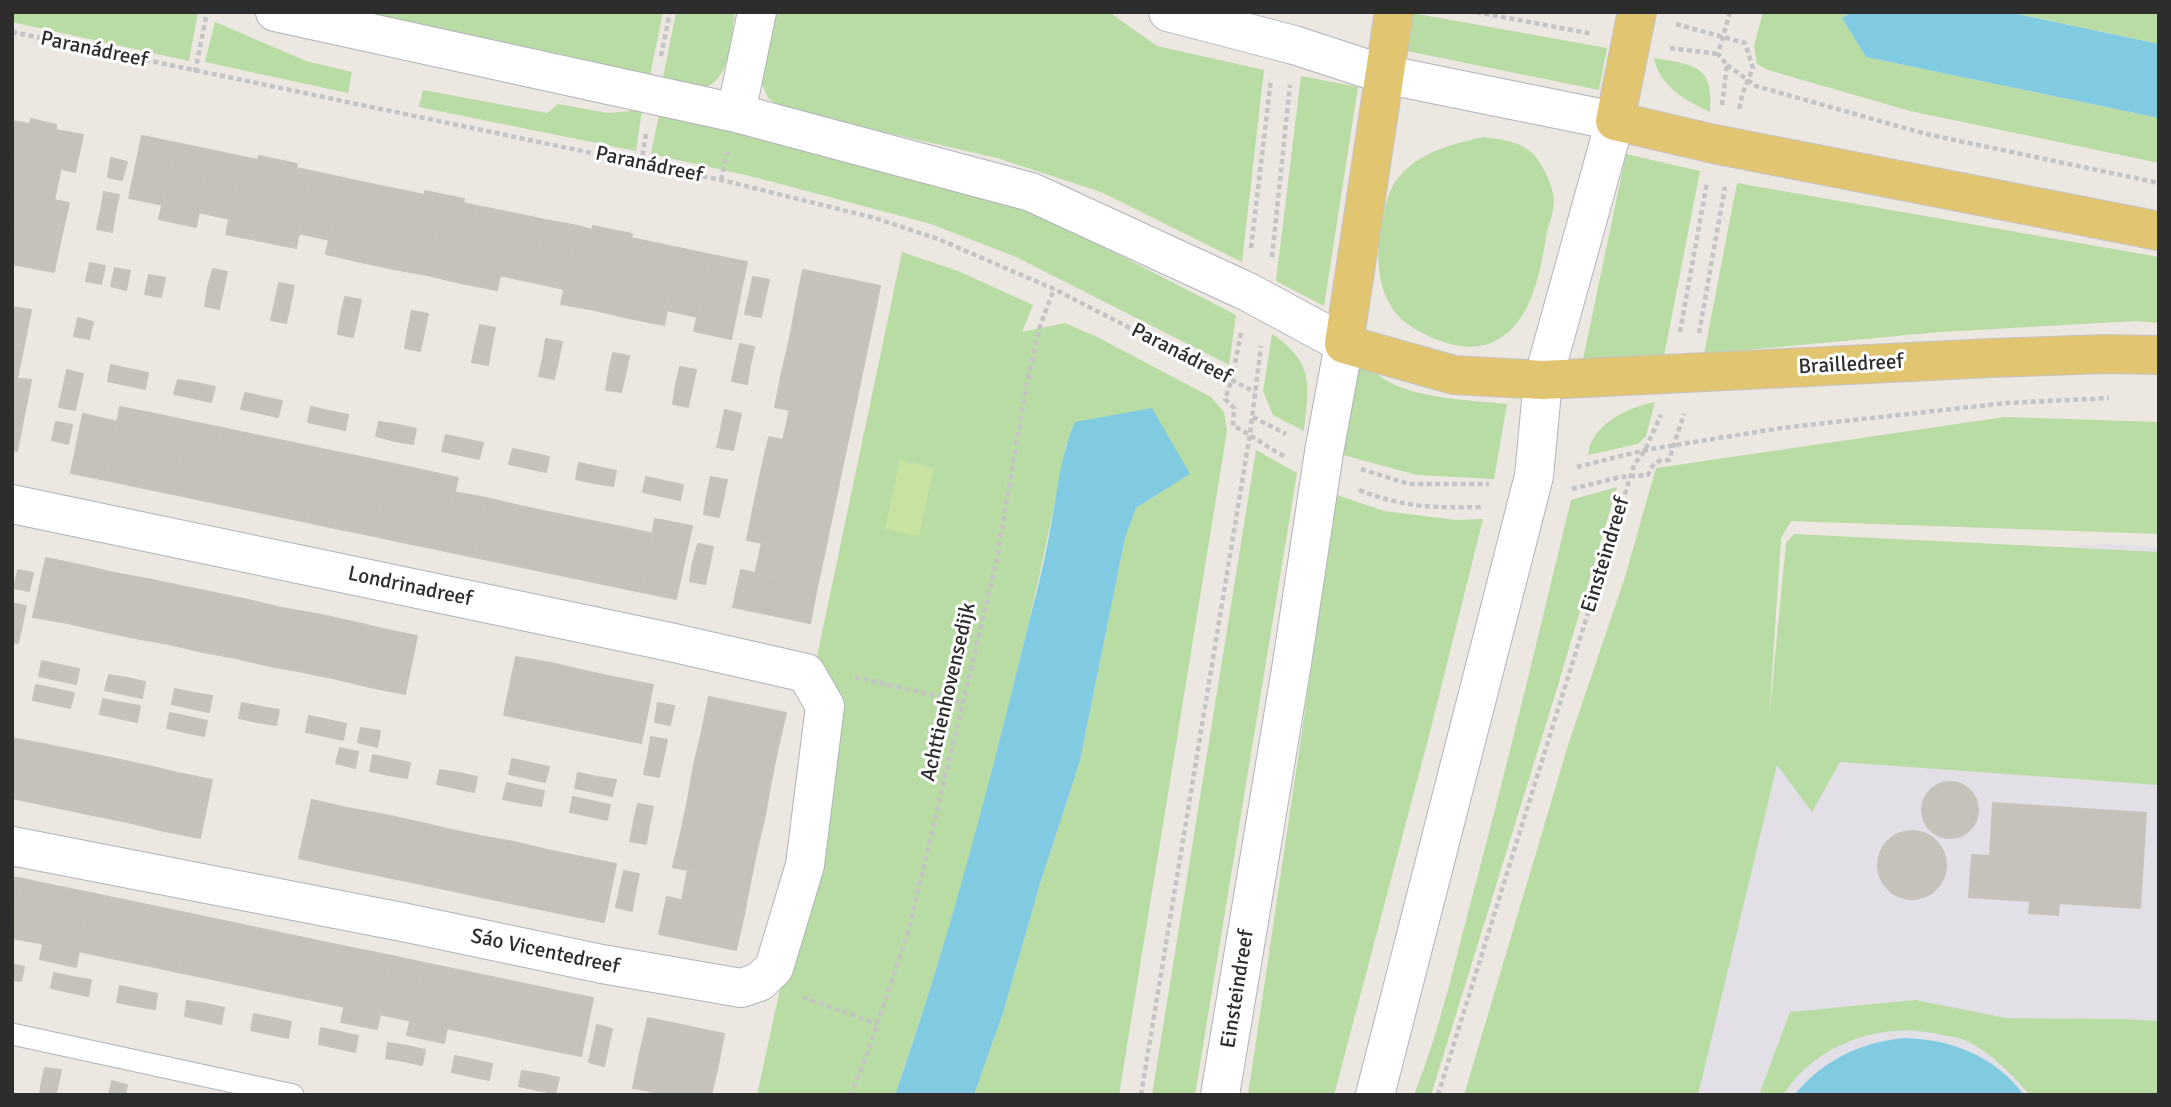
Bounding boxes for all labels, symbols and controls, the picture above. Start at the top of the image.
street label: Paranádreef [38,26,150,74]
street label: Paranádreef [593,141,705,189]
street label: Paranádreef [1127,318,1235,390]
street label: Brailledreef [1798,350,1904,380]
street label: Einsteindreef [1576,494,1636,616]
street label: Londrinadreef [346,562,474,612]
street label: Achttienhovensedijk [916,600,982,784]
street label: Sáo Vicentedreef [468,924,622,980]
street label: Einsteindreef [1216,928,1260,1050]

